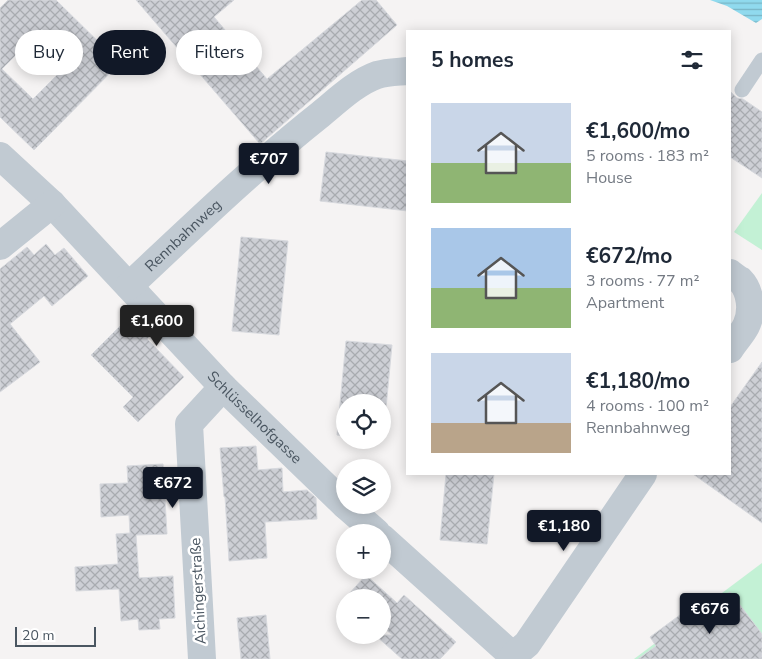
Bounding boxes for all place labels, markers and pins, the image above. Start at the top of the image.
pin: €707 [239,142,299,185]
pin: €1,600 [116,304,198,347]
pin: €672 [143,466,203,509]
pin: €1,180 [523,510,605,552]
pin: €676 [680,592,740,635]

